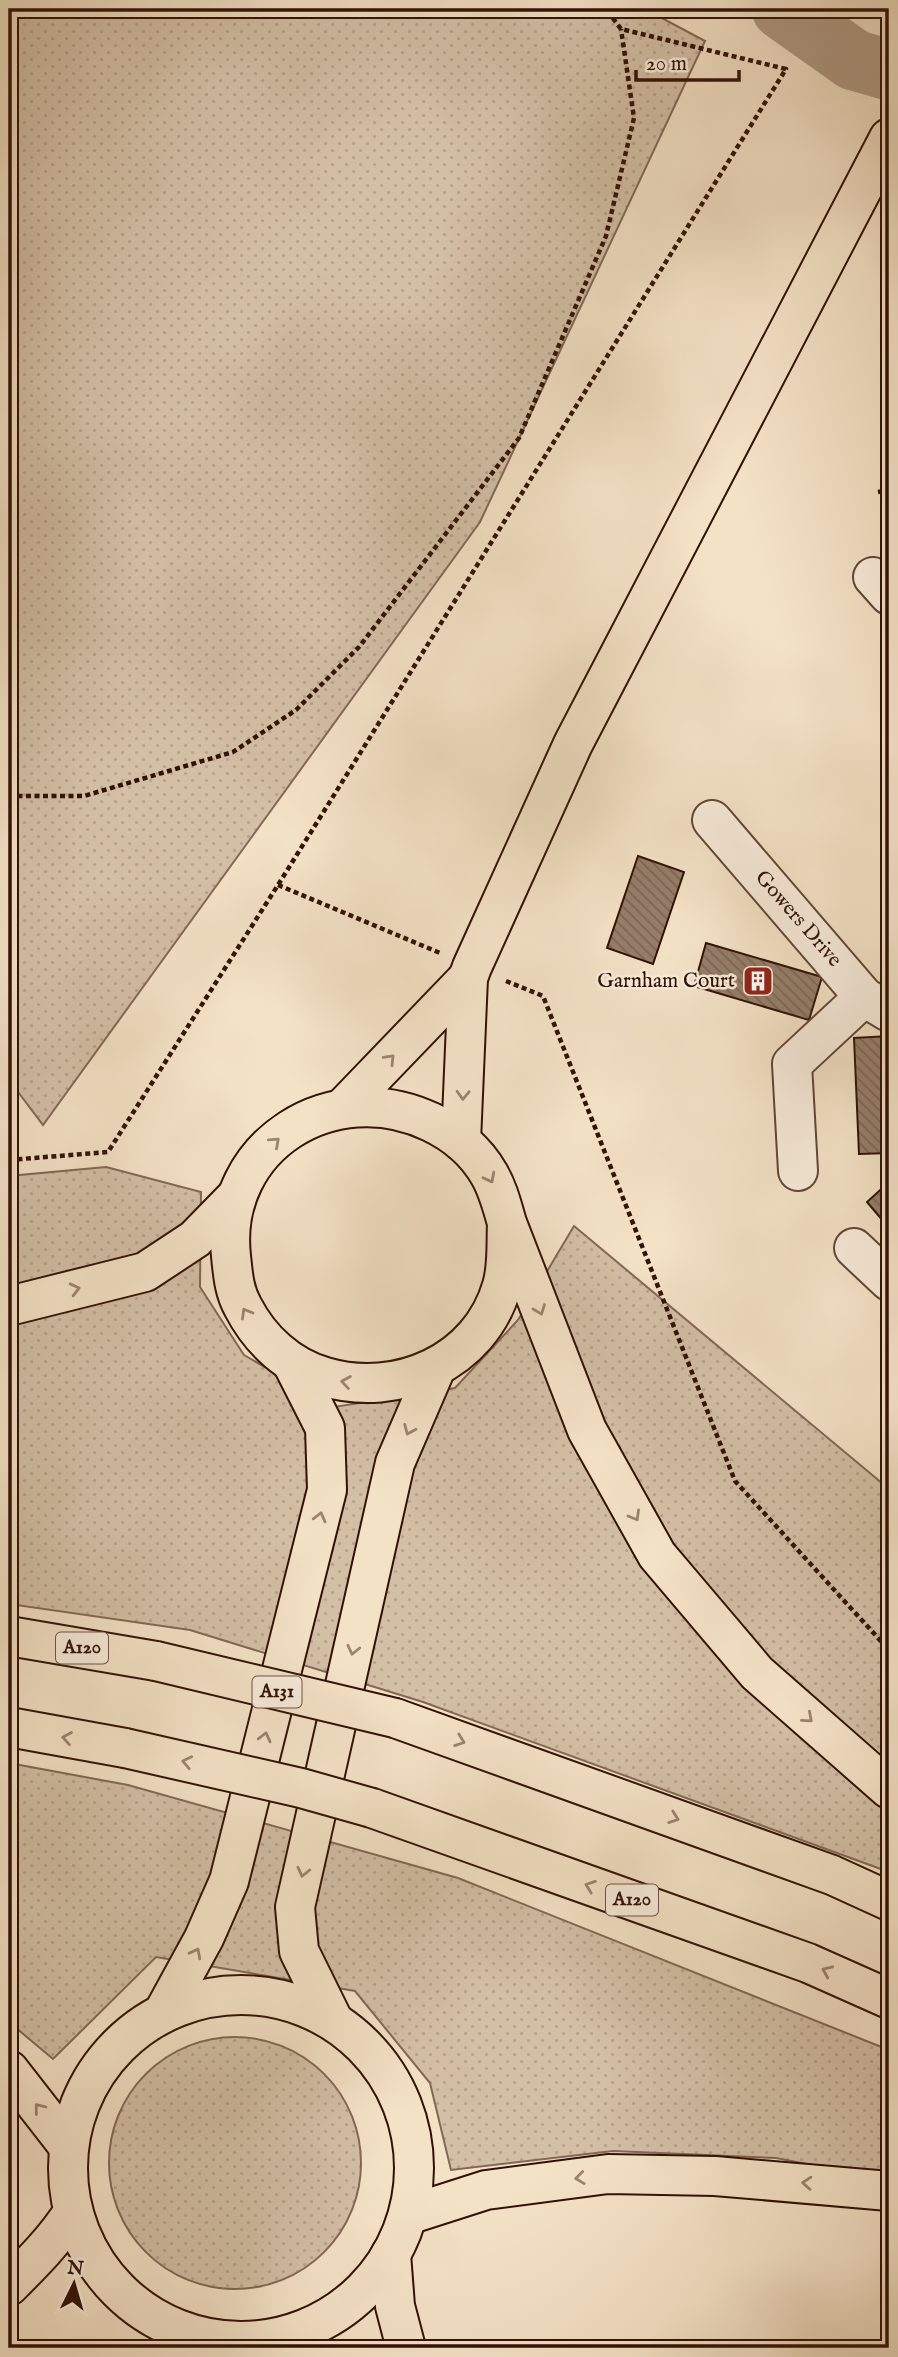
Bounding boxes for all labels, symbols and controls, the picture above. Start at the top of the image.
scale bar [636,38,739,82]
text: 20 m [646,51,687,78]
street label: Gowers Drive [749,865,848,973]
building icon: Garnham Court [741,964,775,998]
place label: Garnham Court [597,968,735,995]
one-way arrow [382,1054,395,1067]
one-way arrow [455,1090,470,1101]
one-way arrow [267,1138,280,1150]
one-way arrow [482,1171,496,1184]
one-way arrow [69,1283,81,1297]
one-way arrow [532,1303,546,1315]
one-way arrow [241,1308,254,1320]
one-way arrow [340,1375,352,1390]
one-way arrow [403,1423,417,1436]
one-way arrow [627,1508,640,1521]
one-way arrow [312,1511,326,1523]
road number: A120 [56,1632,108,1664]
one-way arrow [347,1644,361,1656]
road number: A131 [252,1676,302,1708]
one-way arrow [800,1710,813,1722]
one-way arrow [61,1731,73,1746]
one-way arrow [257,1732,271,1744]
one-way arrow [453,1733,465,1747]
one-way arrow [181,1755,193,1770]
one-way arrow [667,1810,679,1824]
one-way arrow [297,1866,312,1878]
one-way arrow [585,1880,597,1894]
road number: A120 [606,1884,658,1916]
one-way arrow [187,1948,201,1960]
one-way arrow [822,1965,834,1979]
one-way arrow [34,2104,47,2116]
one-way arrow [574,2170,586,2185]
one-way arrow [801,2176,812,2191]
north arrow [38,2248,108,2318]
text: N [65,2256,85,2282]

